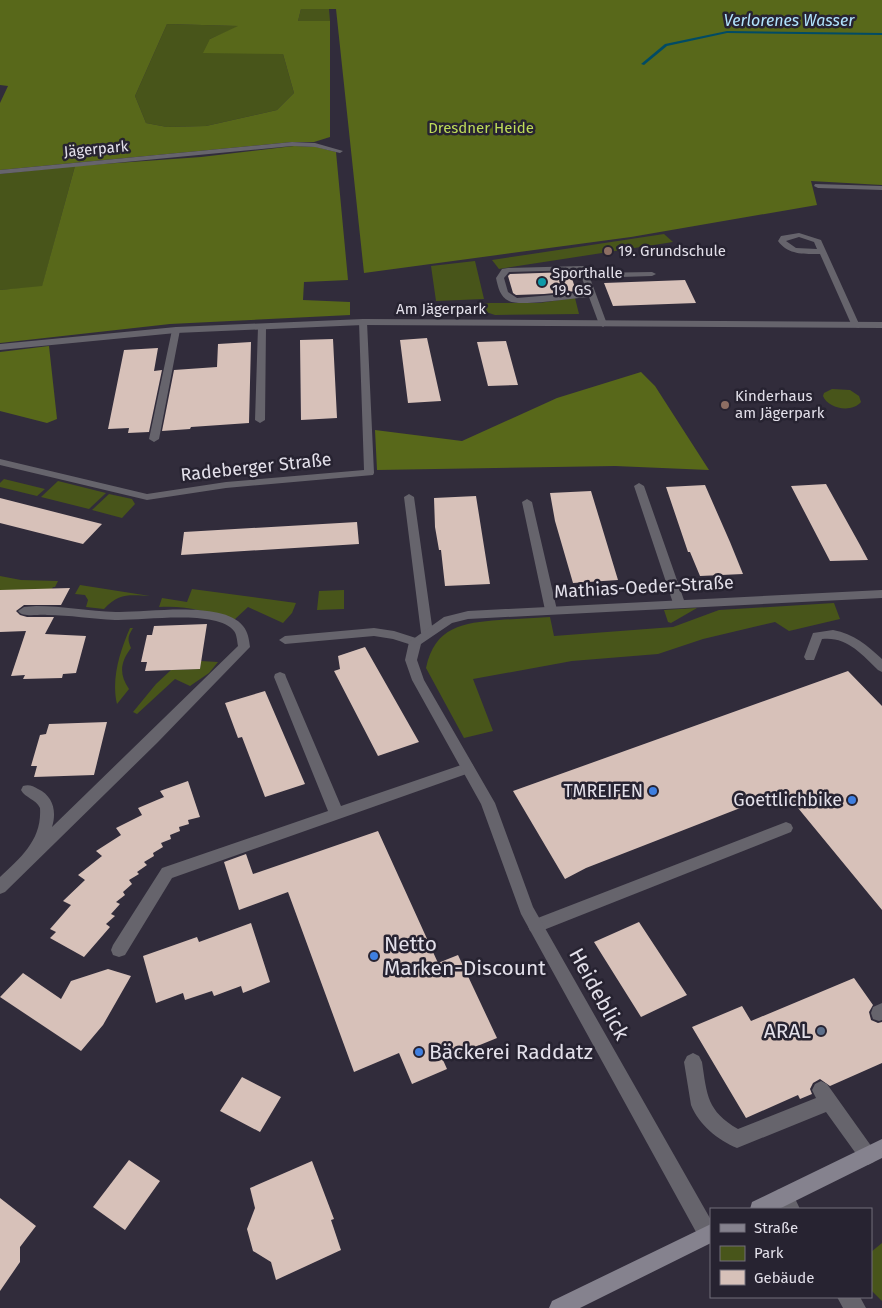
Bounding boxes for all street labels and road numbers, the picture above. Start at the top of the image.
street label: Jägerpark [63,137,129,161]
street label: Am Jägerpark [396,300,486,318]
street label: Radeberger Straße [179,448,333,486]
street label: Mathias-Oeder-Straße [554,571,734,603]
street label: Heideblick [563,944,635,1045]

